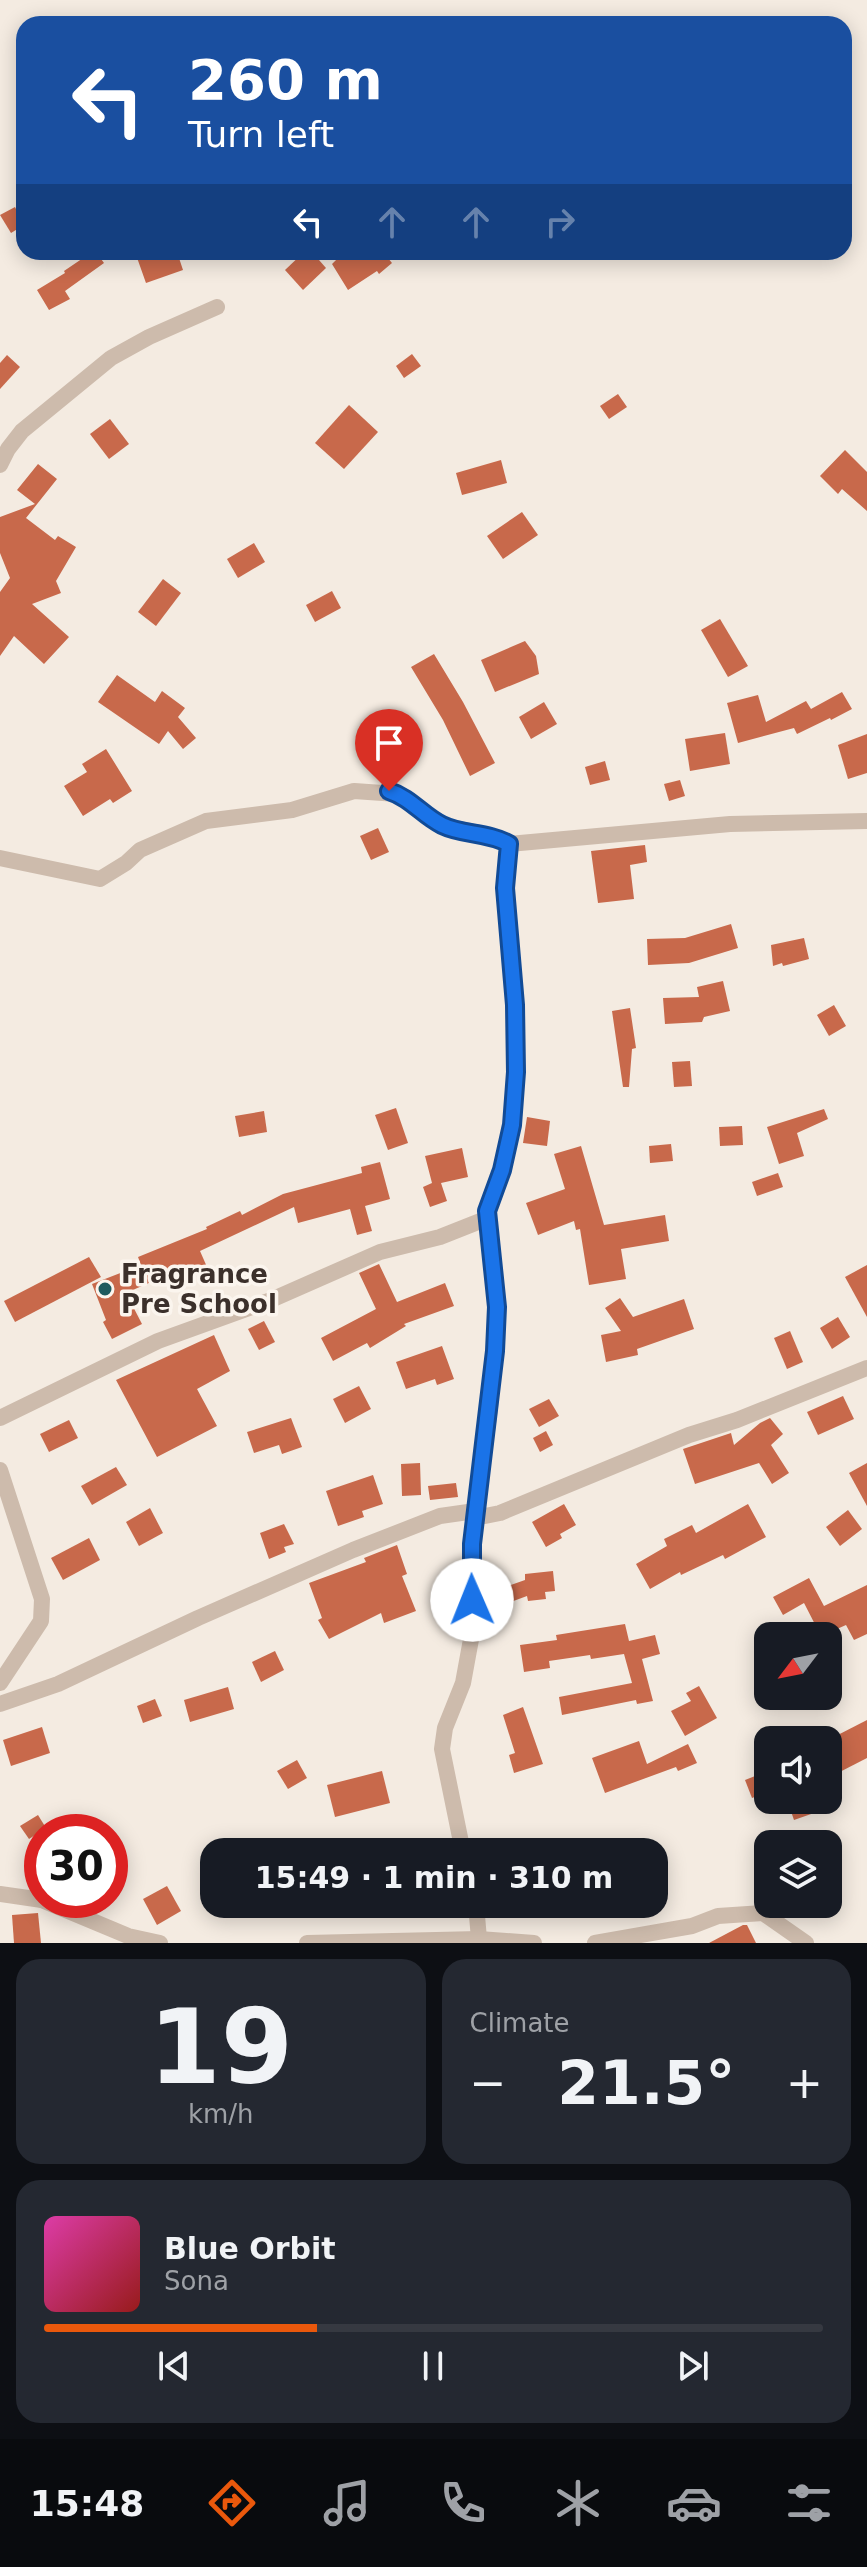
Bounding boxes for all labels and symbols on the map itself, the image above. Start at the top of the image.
pin [355,709,423,791]
place label: Fragrance Pre School [121,1259,277,1319]
marker: Fragrance Pre School [96,1280,114,1298]
position arrow [430,1558,514,1642]
north arrow [754,1622,842,1710]
speed limit sign: 30 [24,1814,128,1918]

